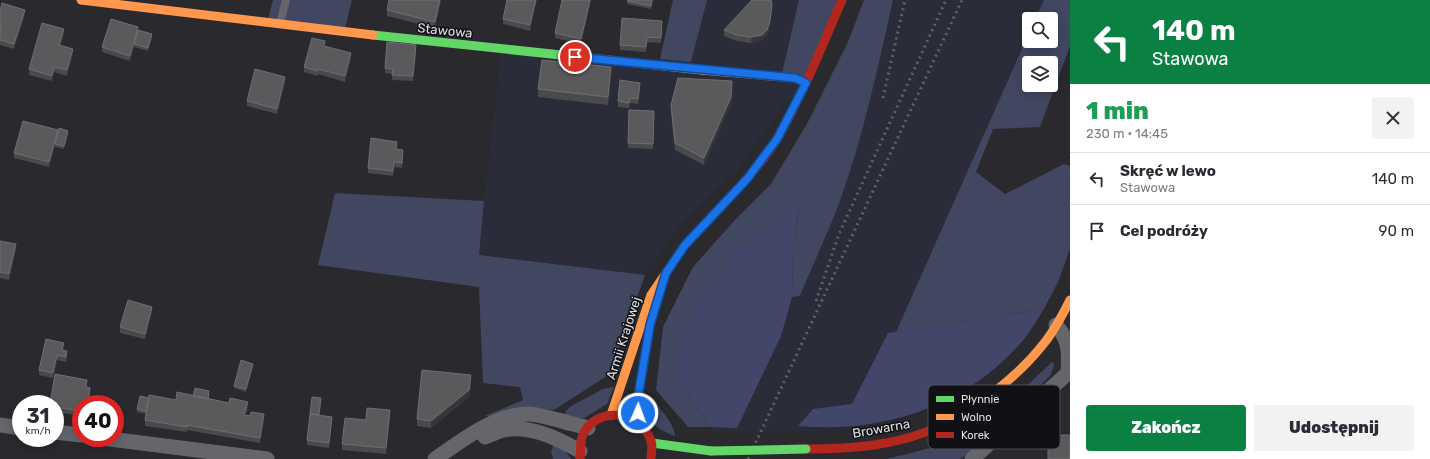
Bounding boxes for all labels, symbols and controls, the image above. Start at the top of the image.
map controls [1022,12,1058,92]
button: search [1022,12,1058,48]
text: 140 m [1152,14,1236,47]
icon: left [1086,16,1138,68]
street label: Stawowa [417,20,473,41]
pin [558,40,592,74]
icon: arrive [564,46,586,68]
text: Stawowa [1152,48,1229,70]
button: layers [1022,56,1058,92]
text: 1 min [1086,97,1149,125]
button: close [1372,97,1414,139]
text: 230 m · 14:45 [1086,126,1168,141]
text: Skręć w lewo [1120,162,1216,180]
icon: left [1086,168,1108,190]
text: 140 m [1372,170,1414,188]
text: Stawowa [1120,180,1175,195]
icon: arrive [1086,220,1108,242]
text: Cel podróży [1120,222,1208,240]
text: 90 m [1379,222,1414,240]
street label: Armii Krajowej [603,295,644,381]
legend [928,385,1060,449]
position arrow [617,392,659,434]
text: Płynnie [961,393,999,406]
speed limit sign: 40 [72,395,124,447]
text: 31 [27,404,49,428]
button: Zakończ [1086,405,1246,451]
button: Udostępnij [1254,405,1414,451]
text: Wolno [961,411,992,424]
street label: Browarna [851,416,911,441]
text: km/h [26,425,50,437]
text: Korek [961,429,990,442]

